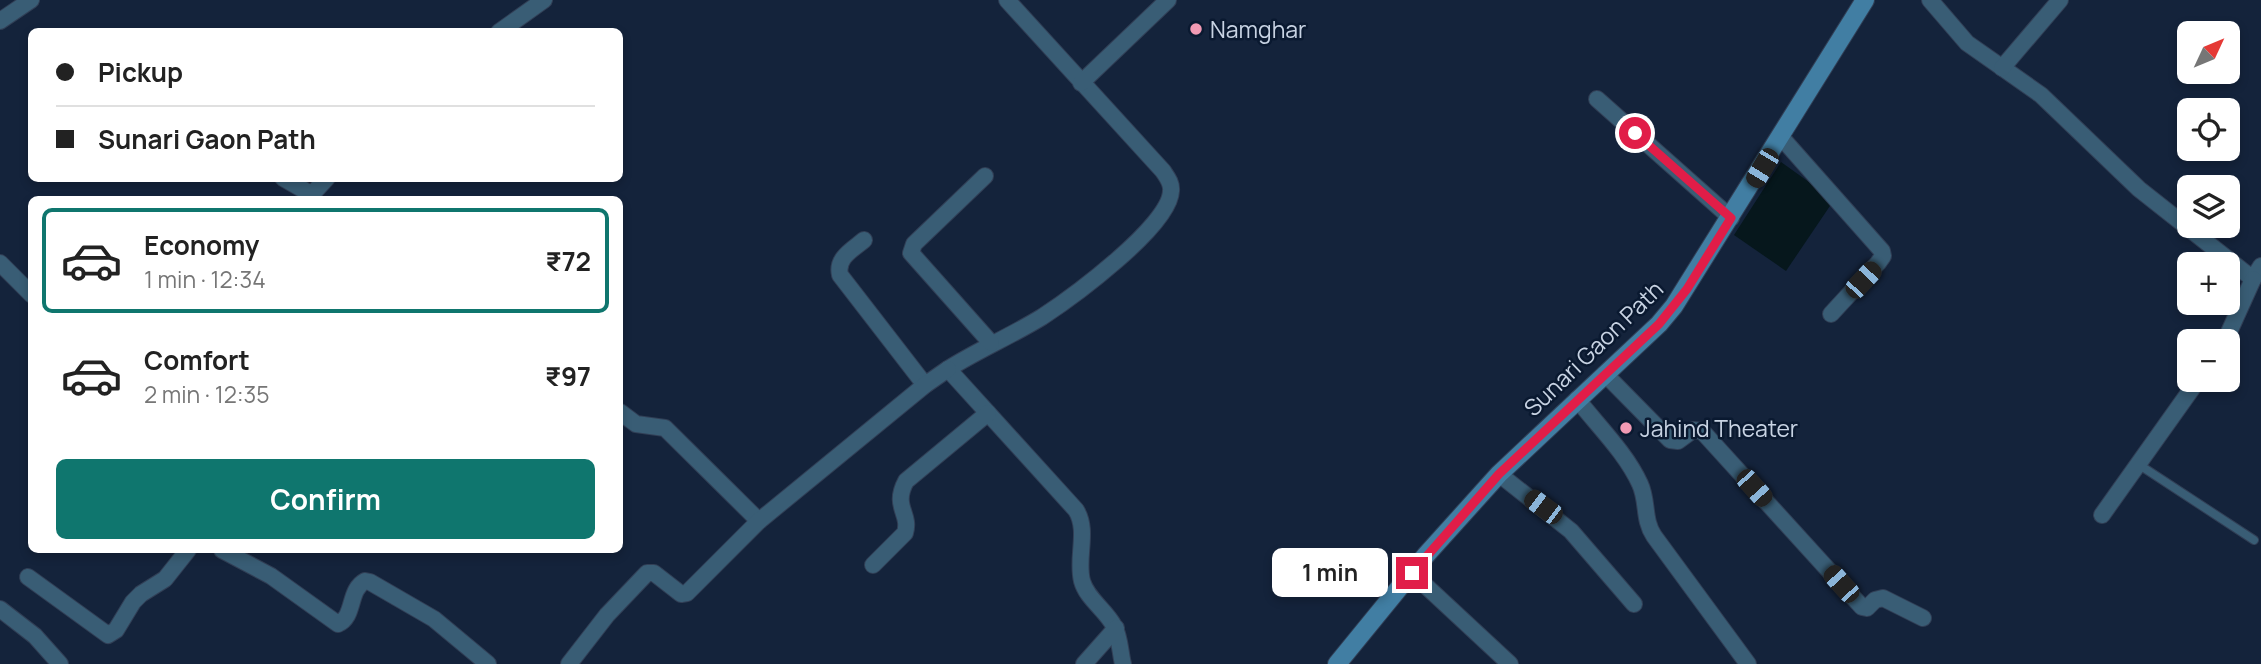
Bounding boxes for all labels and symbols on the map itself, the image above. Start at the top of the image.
place label: Namghar [1210,13,1306,45]
marker: Namghar [1188,21,1204,37]
north arrow [2177,21,2240,84]
route start [1619,117,1651,149]
car [1743,145,1782,191]
car [1841,257,1886,303]
street label: Sunari Gaon Path [1516,273,1670,423]
place label: Jahind Theater [1640,412,1798,444]
marker: Jahind Theater [1618,420,1634,436]
car [1733,465,1776,511]
car [1520,486,1567,528]
callout: 1 min [1272,548,1388,598]
route end [1396,557,1428,589]
car [1820,561,1863,607]

